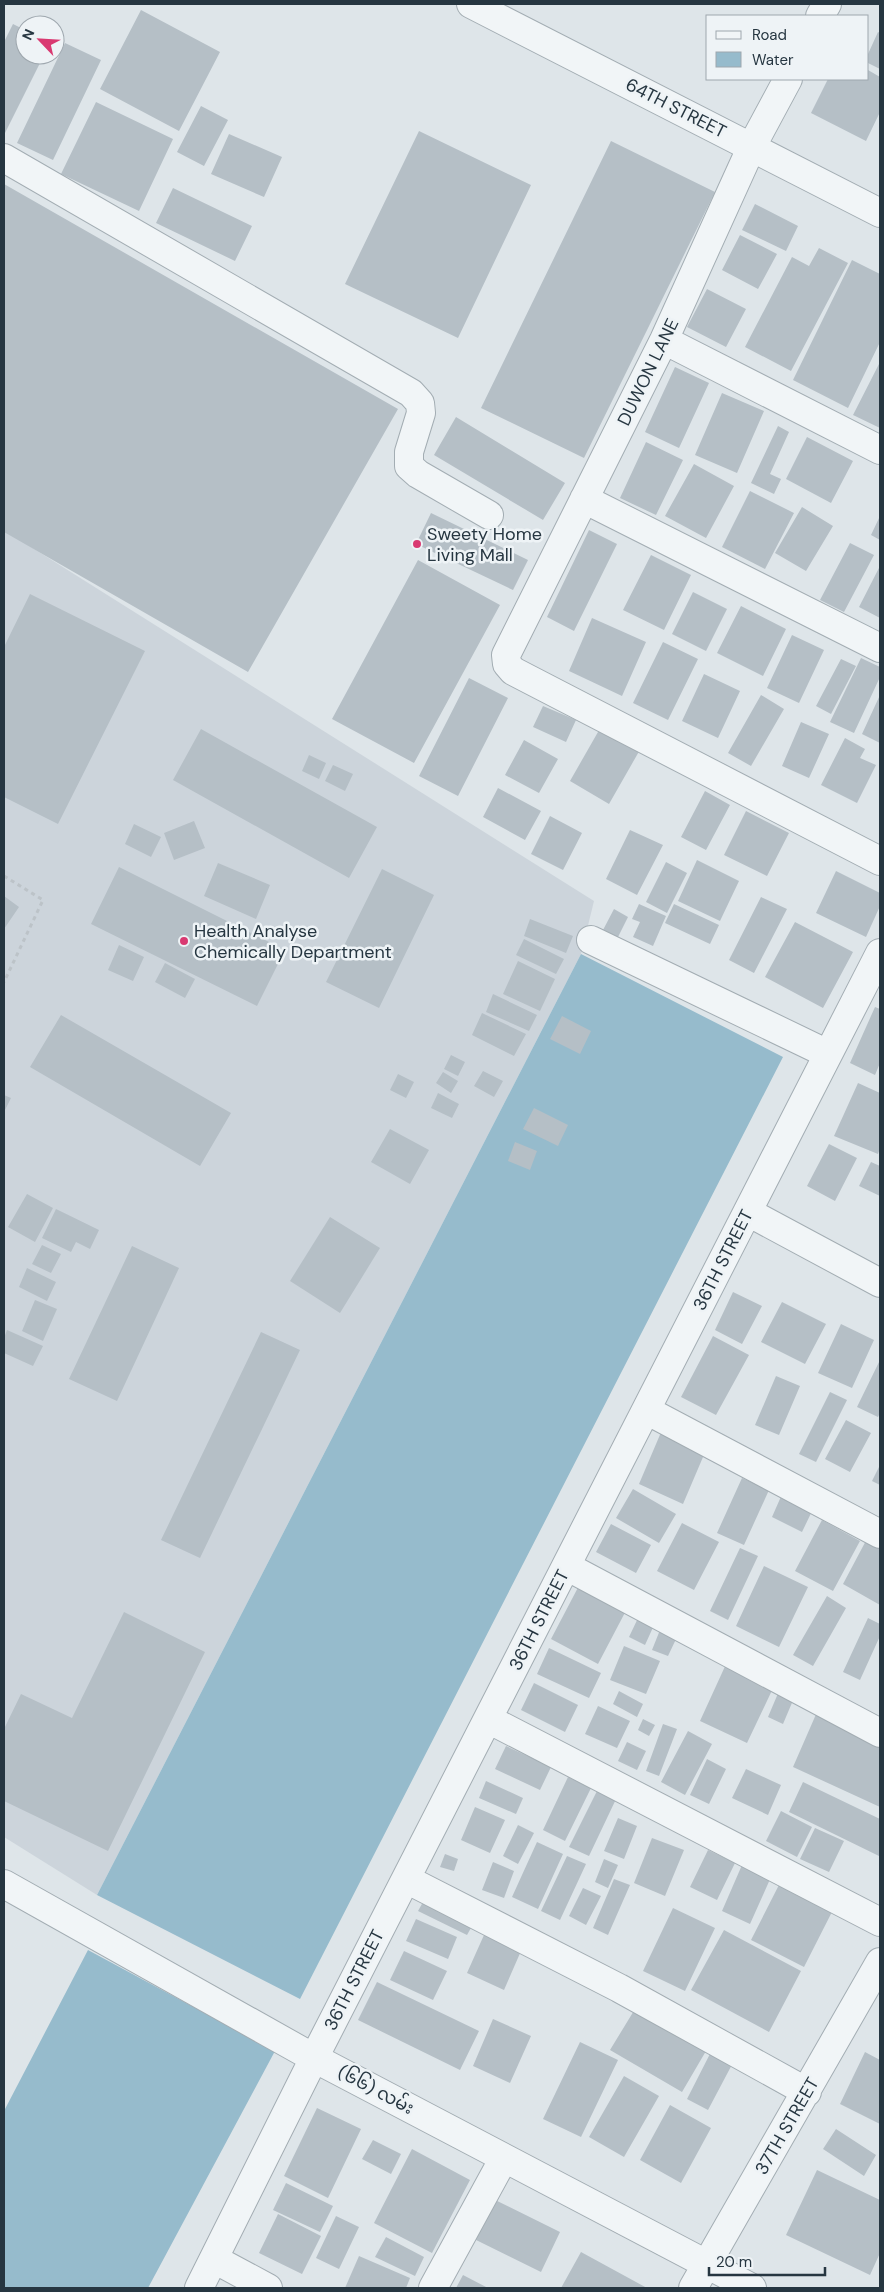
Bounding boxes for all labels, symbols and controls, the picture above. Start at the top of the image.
north arrow [15,15,65,65]
legend [706,15,869,80]
text: Road [752,25,787,45]
text: N [18,26,39,43]
text: Water [752,50,794,70]
street label: 64TH STREET [622,72,730,144]
street label: DUWON LANE [612,314,684,430]
place label: Sweety Home Living Mall [427,522,542,567]
marker: Sweety Home Living Mall [411,538,423,550]
place label: Health Analyse Chemically Department [194,919,392,964]
marker: Health Analyse Chemically Department [178,935,190,947]
street label: 36TH STREET [687,1206,759,1314]
street label: 36TH STREET [503,1566,575,1674]
street label: 36TH STREET [318,1926,390,2034]
street label: (၆၆) လမ်း [334,2059,419,2120]
street label: 37TH STREET [749,2073,825,2179]
scale bar [709,2244,825,2276]
text: 20 m [716,2252,752,2272]

